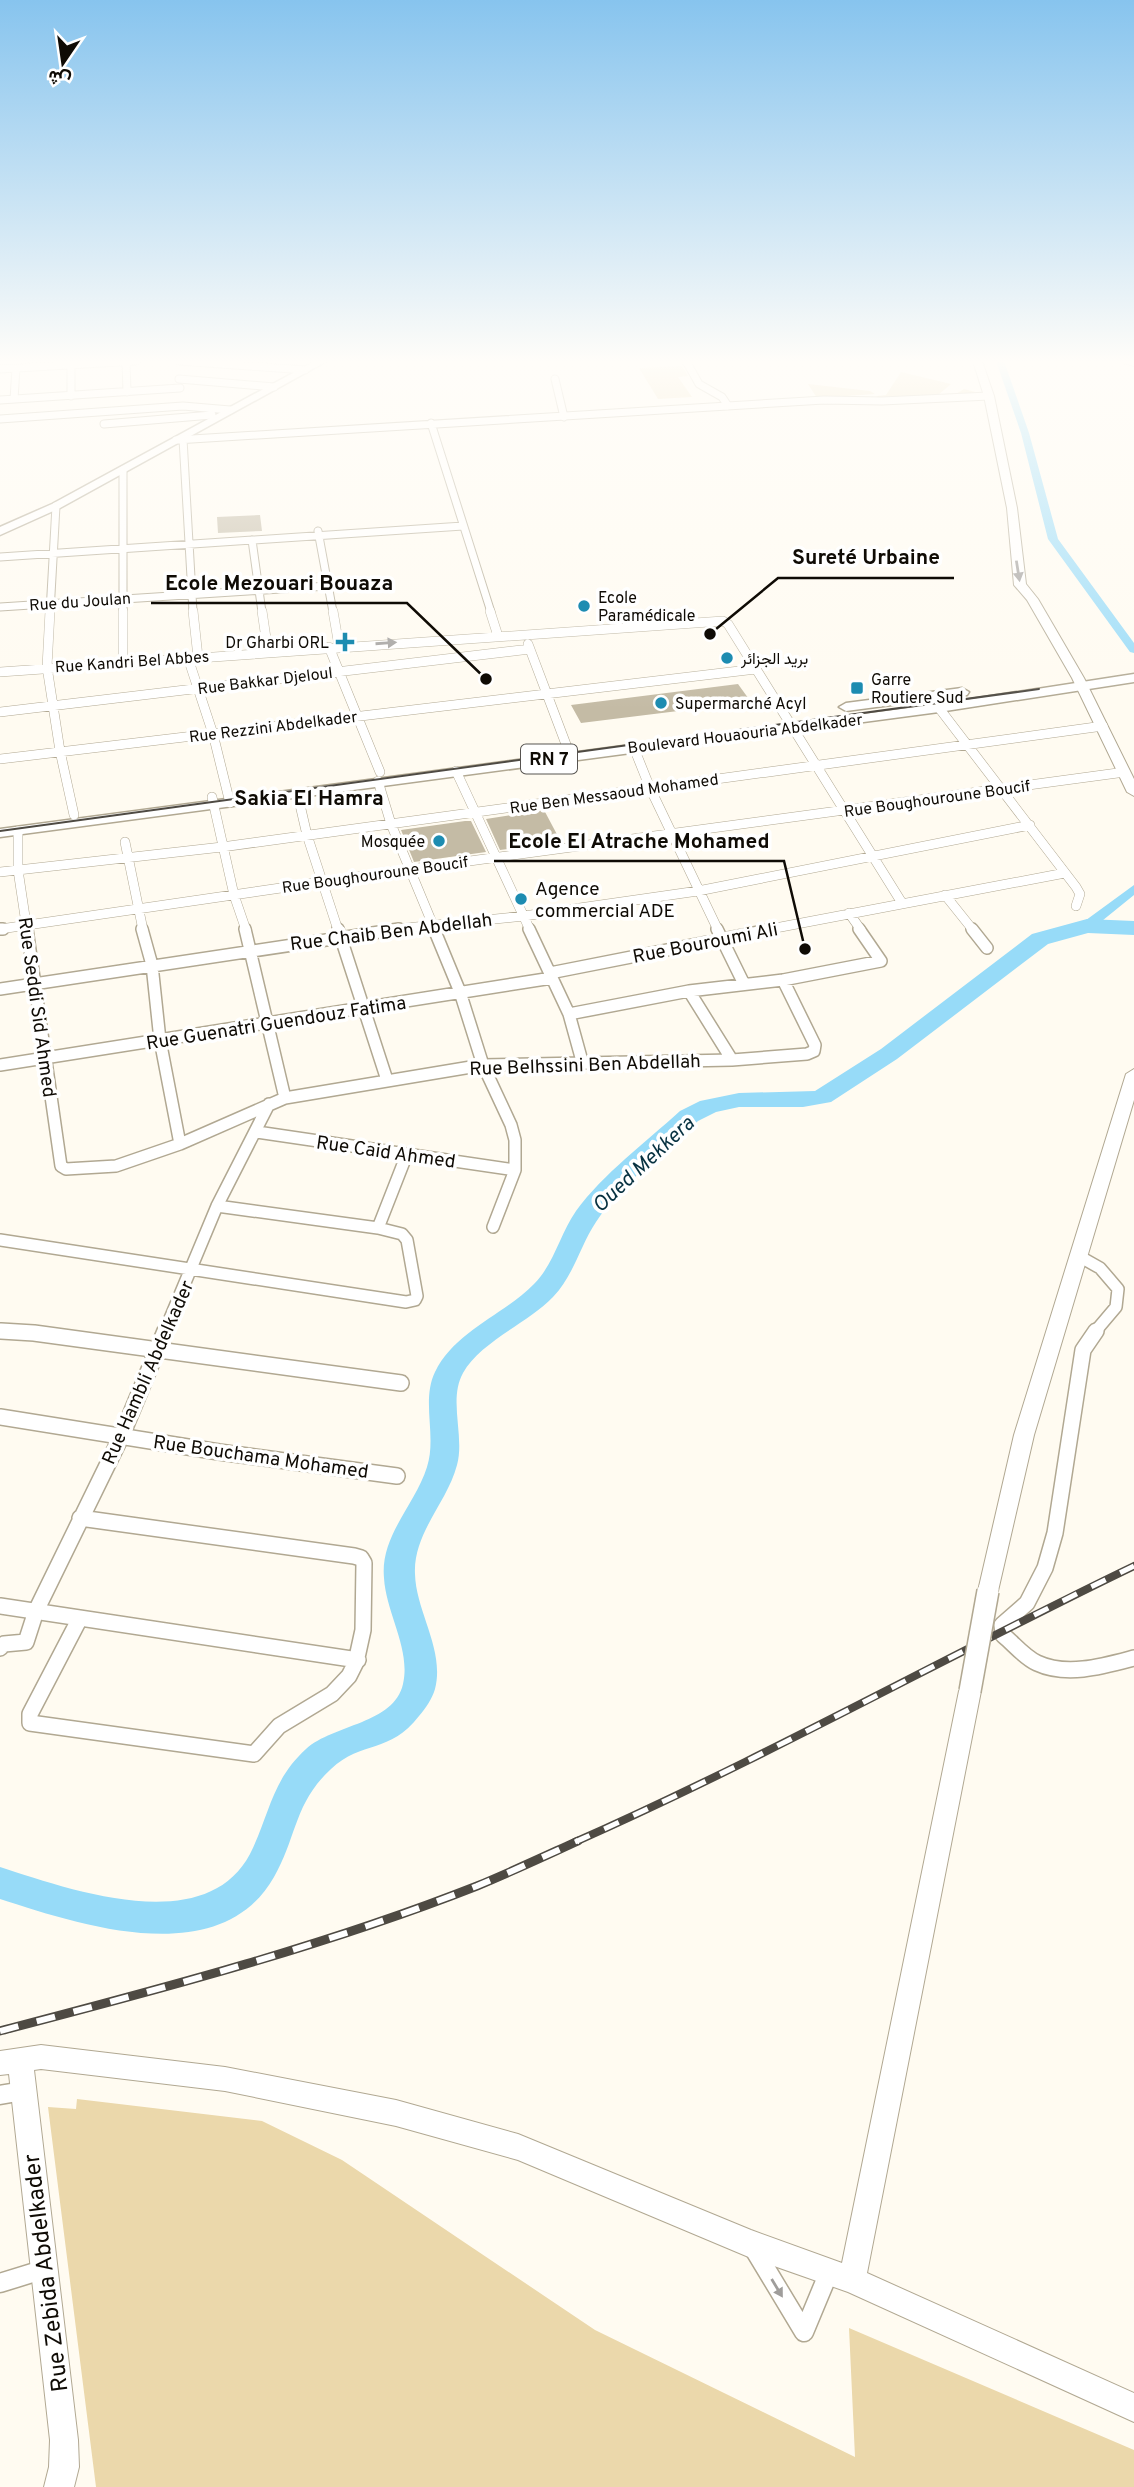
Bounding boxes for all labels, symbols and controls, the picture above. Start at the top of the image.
north arrow [28,28,98,98]
text: ش [46,63,73,92]
callout: Sureté Urbaine [778,536,954,578]
text: Sureté Urbaine [792,545,940,572]
one-way arrow [1013,560,1024,582]
callout: Ecole Mezouari Bouaza [151,561,407,603]
text: Ecole Mezouari Bouaza [165,571,393,598]
street label: Rue du Joulan [29,589,132,617]
place label: Ecole Paramédicale [598,589,695,627]
marker: Ecole Paramédicale [576,598,592,614]
marker: Dr Gharbi ORL [335,632,355,652]
place label: Dr Gharbi ORL [225,634,329,654]
one-way arrow [375,637,397,648]
street label: Rue Kandri Bel Abbes [54,648,210,678]
marker: بريد الجزائر [719,650,735,666]
place label: بريد الجزائر [740,650,808,670]
street label: Rue Bakkar Djeloul [197,664,334,700]
place label: Garre Routiere Sud [871,671,963,709]
marker: Garre Routiere Sud [849,680,865,696]
marker: Supermarché Acyl [653,695,669,711]
place label: Supermarché Acyl [675,695,806,715]
street label: Rue Rezzini Abdelkader [188,708,359,748]
street label: Boulevard Houaouria Abdelkader [627,711,864,759]
road number: RN 7 [521,744,577,774]
street label: Rue Ben Messaoud Mohamed [509,770,720,820]
street label: Rue Boughouroune Boucif [843,777,1032,823]
district label: Sakia El Hamra [234,786,384,813]
callout: Ecole El Atrache Mohamed [494,819,784,861]
text: Ecole El Atrache Mohamed [508,829,770,856]
place label: Mosquée [361,833,425,853]
marker: Mosquée [431,833,447,849]
street label: Rue Boughouroune Boucif [281,853,470,899]
place label: Agence commercial ADE [535,878,675,924]
marker: Agence commercial ADE [513,891,529,907]
street label: Rue Chaib Ben Abdellah [289,909,494,957]
street label: Rue Seddi Sid Ahmed [11,916,61,1099]
street label: Rue Bouroumi Ali [631,918,780,970]
street label: Rue Guenatri Guendouz Fatima [145,992,408,1056]
street label: Rue Belhssini Ben Abdellah [469,1050,701,1082]
water label: Oued Mekkera [587,1111,701,1219]
street label: Rue Caid Ahmed [314,1131,457,1175]
street label: Rue Hambli Abdelkader [97,1276,201,1469]
street label: Rue Bouchama Mohamed [151,1431,370,1485]
street label: Rue Zebida Abdelkader [18,2152,76,2393]
one-way arrow [770,2279,783,2298]

